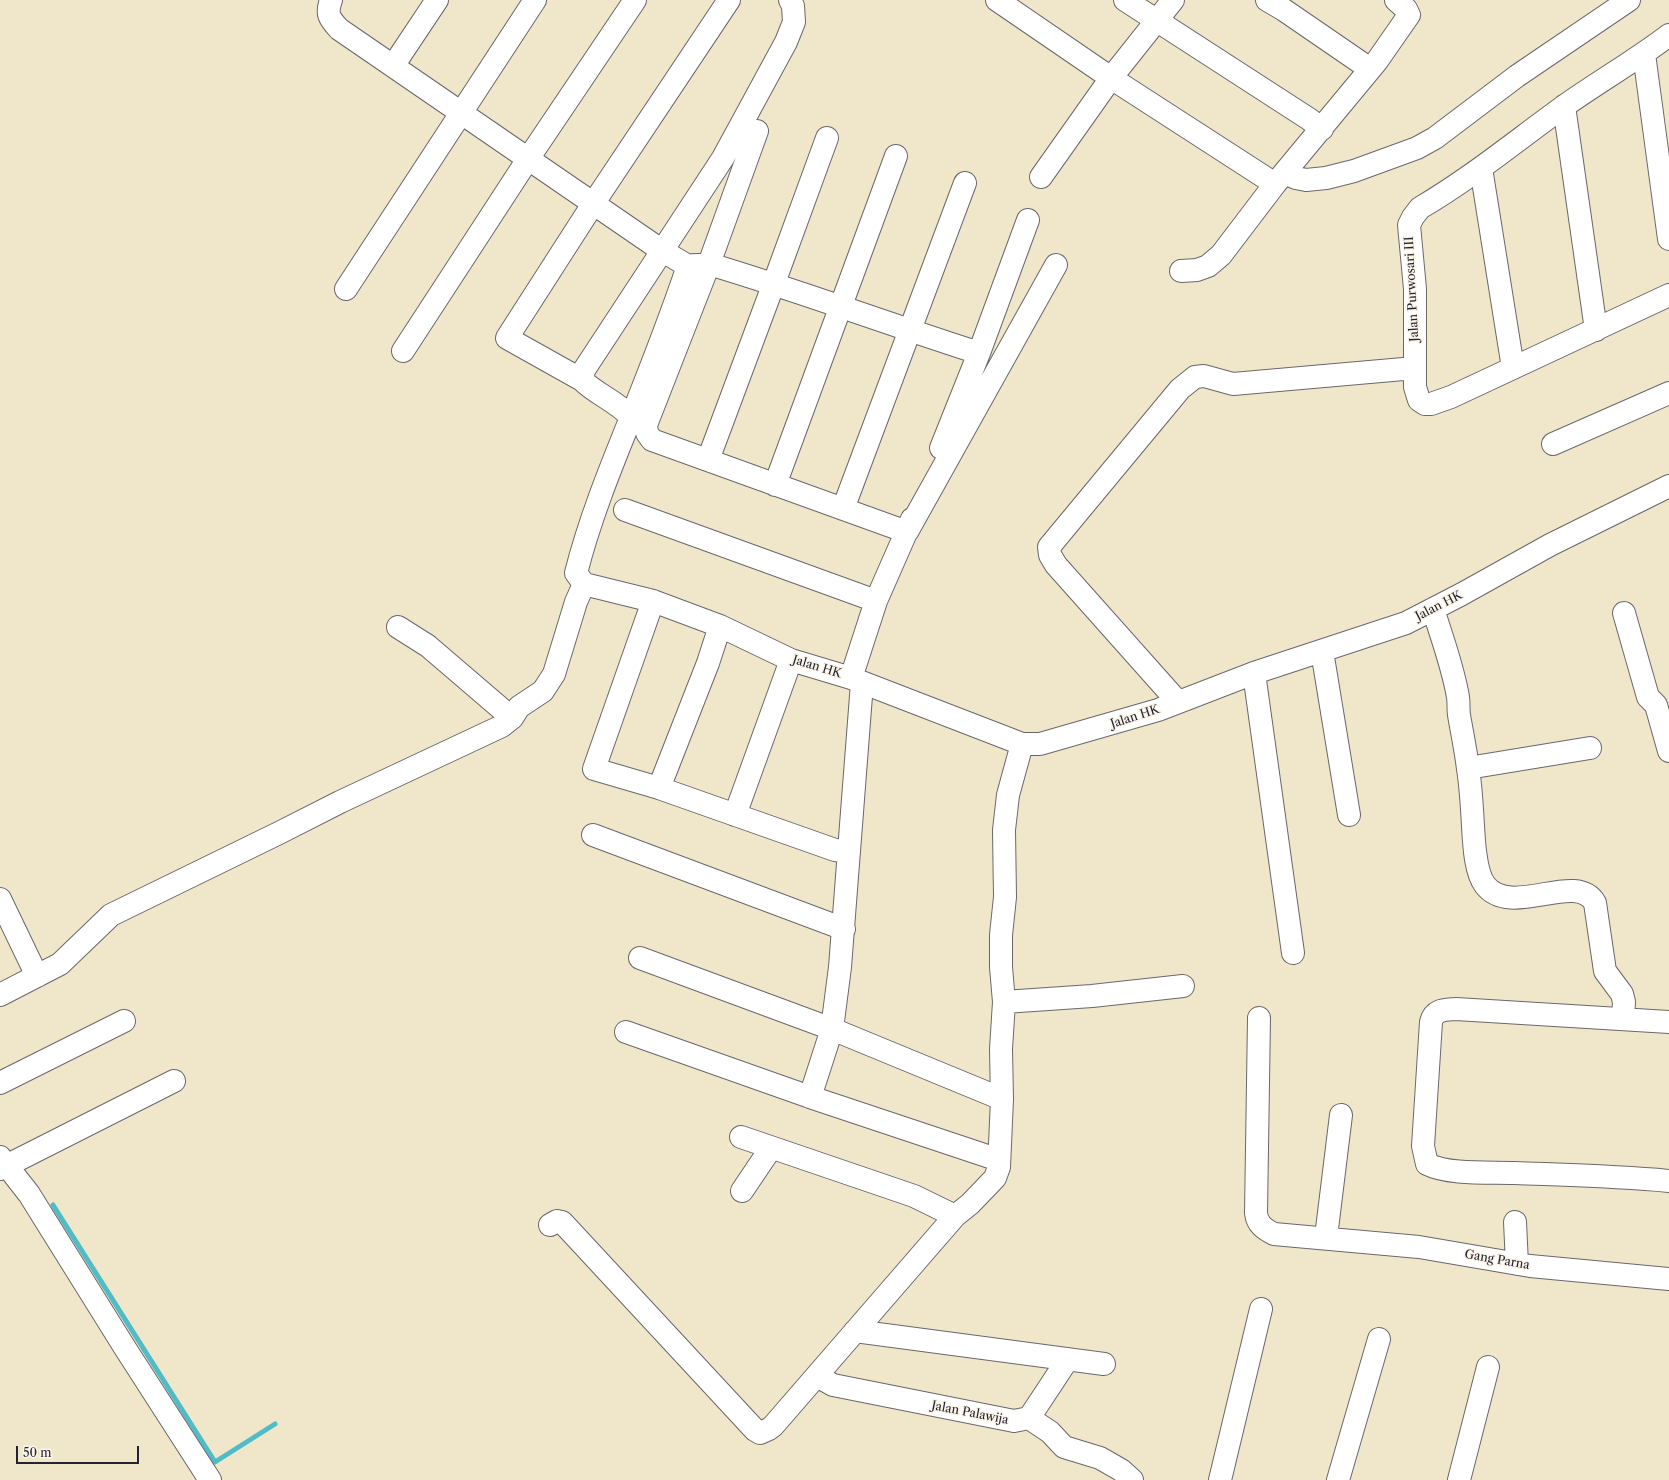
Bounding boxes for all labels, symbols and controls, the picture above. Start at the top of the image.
street label: Jalan Purwosari III [1402,236,1422,342]
street label: Jalan HK [1413,588,1465,624]
street label: Jalan HK [791,653,843,681]
street label: Jalan HK [1109,702,1161,732]
street label: Gang Parna [1463,1247,1531,1273]
street label: Jalan Palawija [930,1398,1010,1428]
scale bar [18,1438,141,1464]
text: 50 m [23,1445,52,1460]

